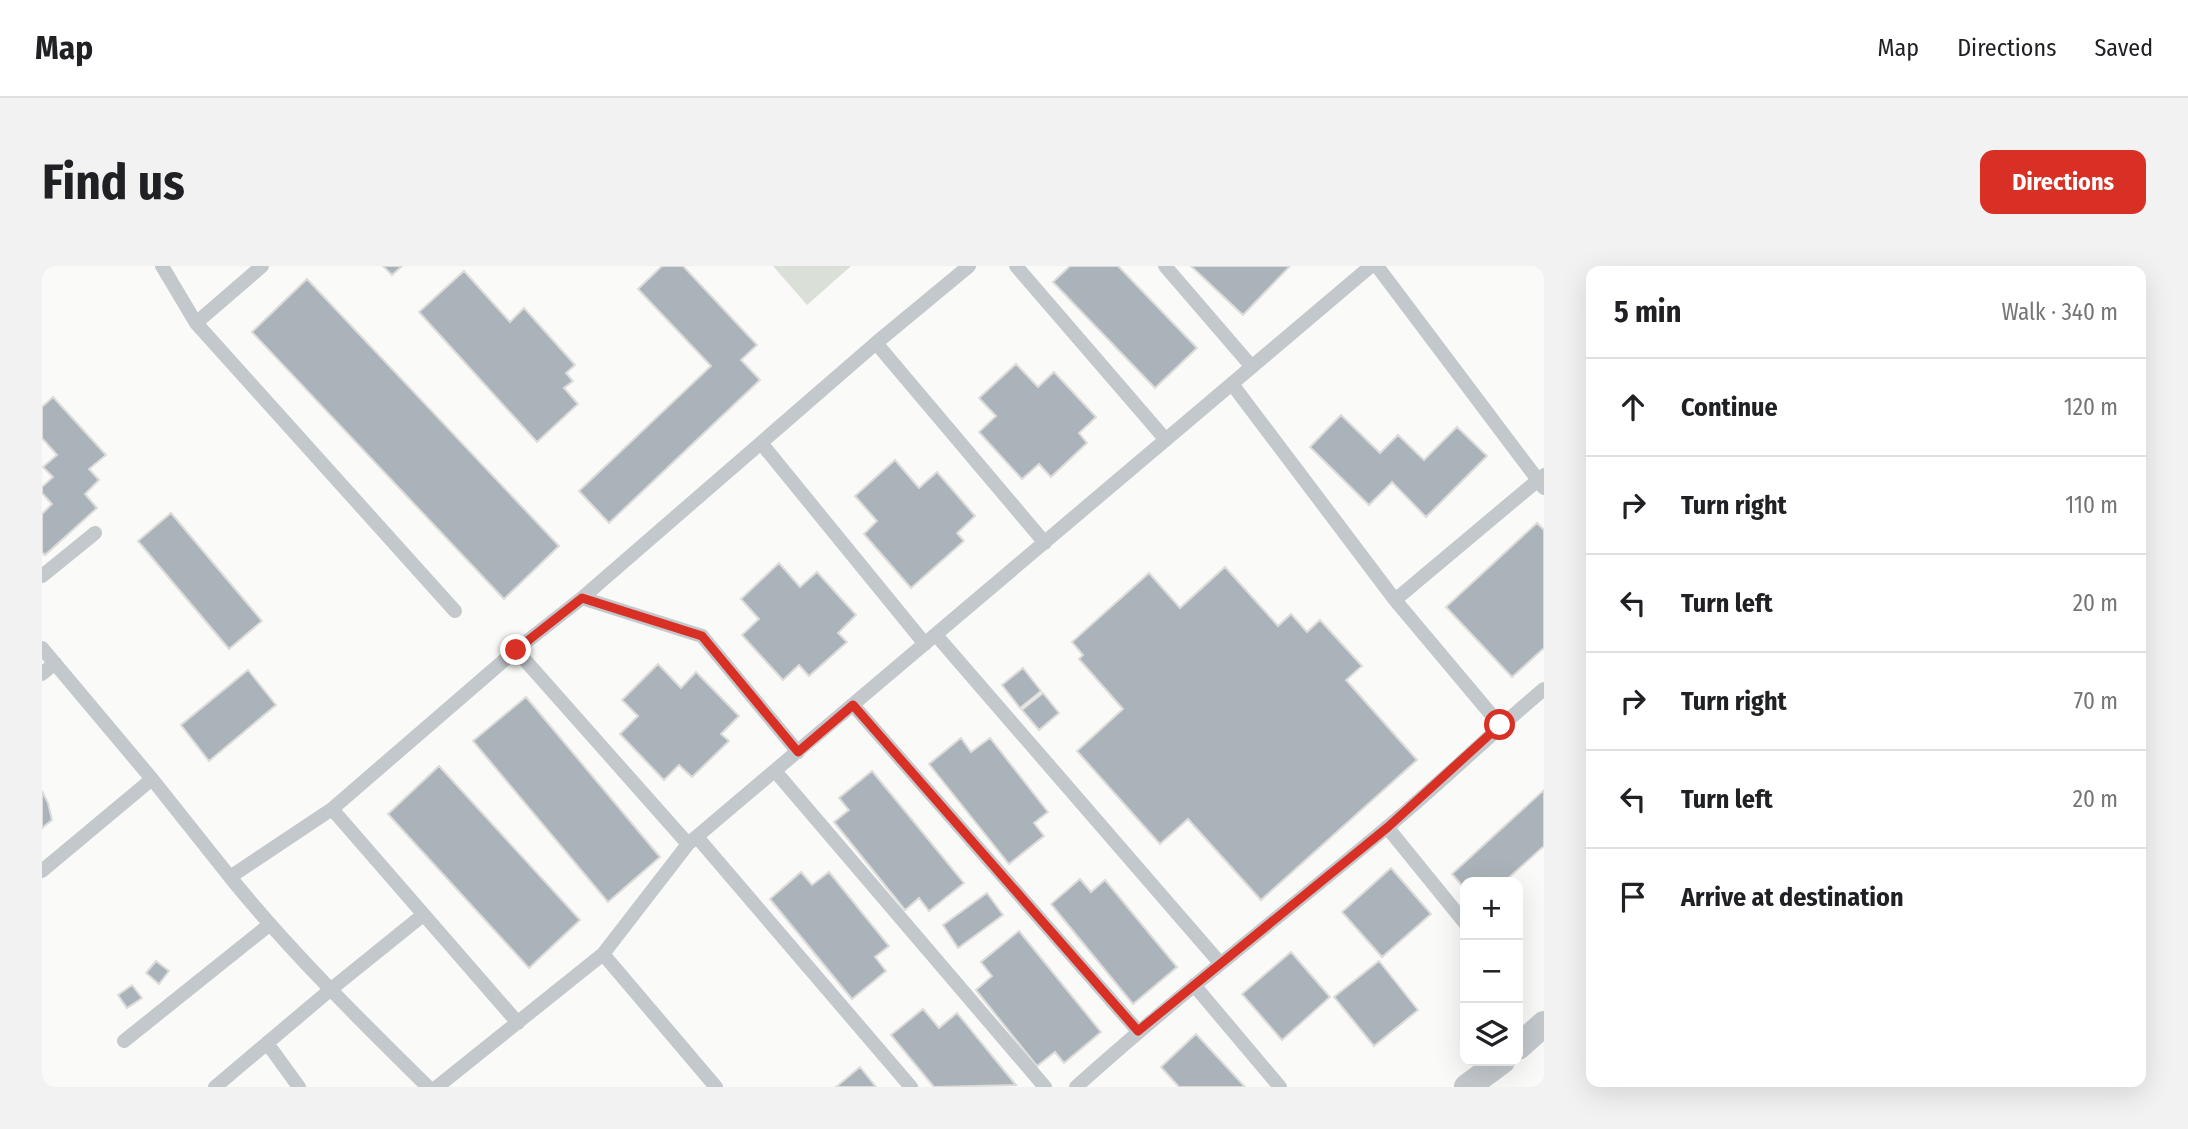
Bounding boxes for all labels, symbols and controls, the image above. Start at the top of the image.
text: Map [35,28,93,68]
text: Map [1878,34,1919,62]
text: Directions [1957,34,2056,62]
text: Saved [2094,34,2153,62]
button: Directions [1980,150,2146,214]
text: Find us [42,153,185,212]
text: 5 min [1614,294,1681,330]
text: Walk · 340 m [2001,298,2118,326]
icon: ahead [1614,388,1652,426]
text: Continue [1681,392,1778,423]
text: 120 m [2064,393,2118,421]
icon: right [1614,486,1652,524]
text: Turn right [1681,490,1787,521]
text: 110 m [2065,491,2118,519]
icon: left [1614,584,1652,622]
text: Turn left [1681,588,1773,619]
text: 20 m [2073,589,2118,617]
route end [500,634,531,665]
icon: right [1614,682,1652,720]
text: Turn right [1681,686,1787,717]
text: 70 m [2074,687,2118,715]
route start [1484,709,1515,740]
icon: left [1614,780,1652,818]
text: Turn left [1681,784,1773,815]
text: 20 m [2073,785,2118,813]
map controls [1460,877,1523,1066]
button: + [1460,877,1523,940]
icon: arrive [1614,878,1652,916]
text: Arrive at destination [1681,882,1904,913]
button: − [1460,940,1523,1003]
button: layers [1460,1003,1523,1066]

